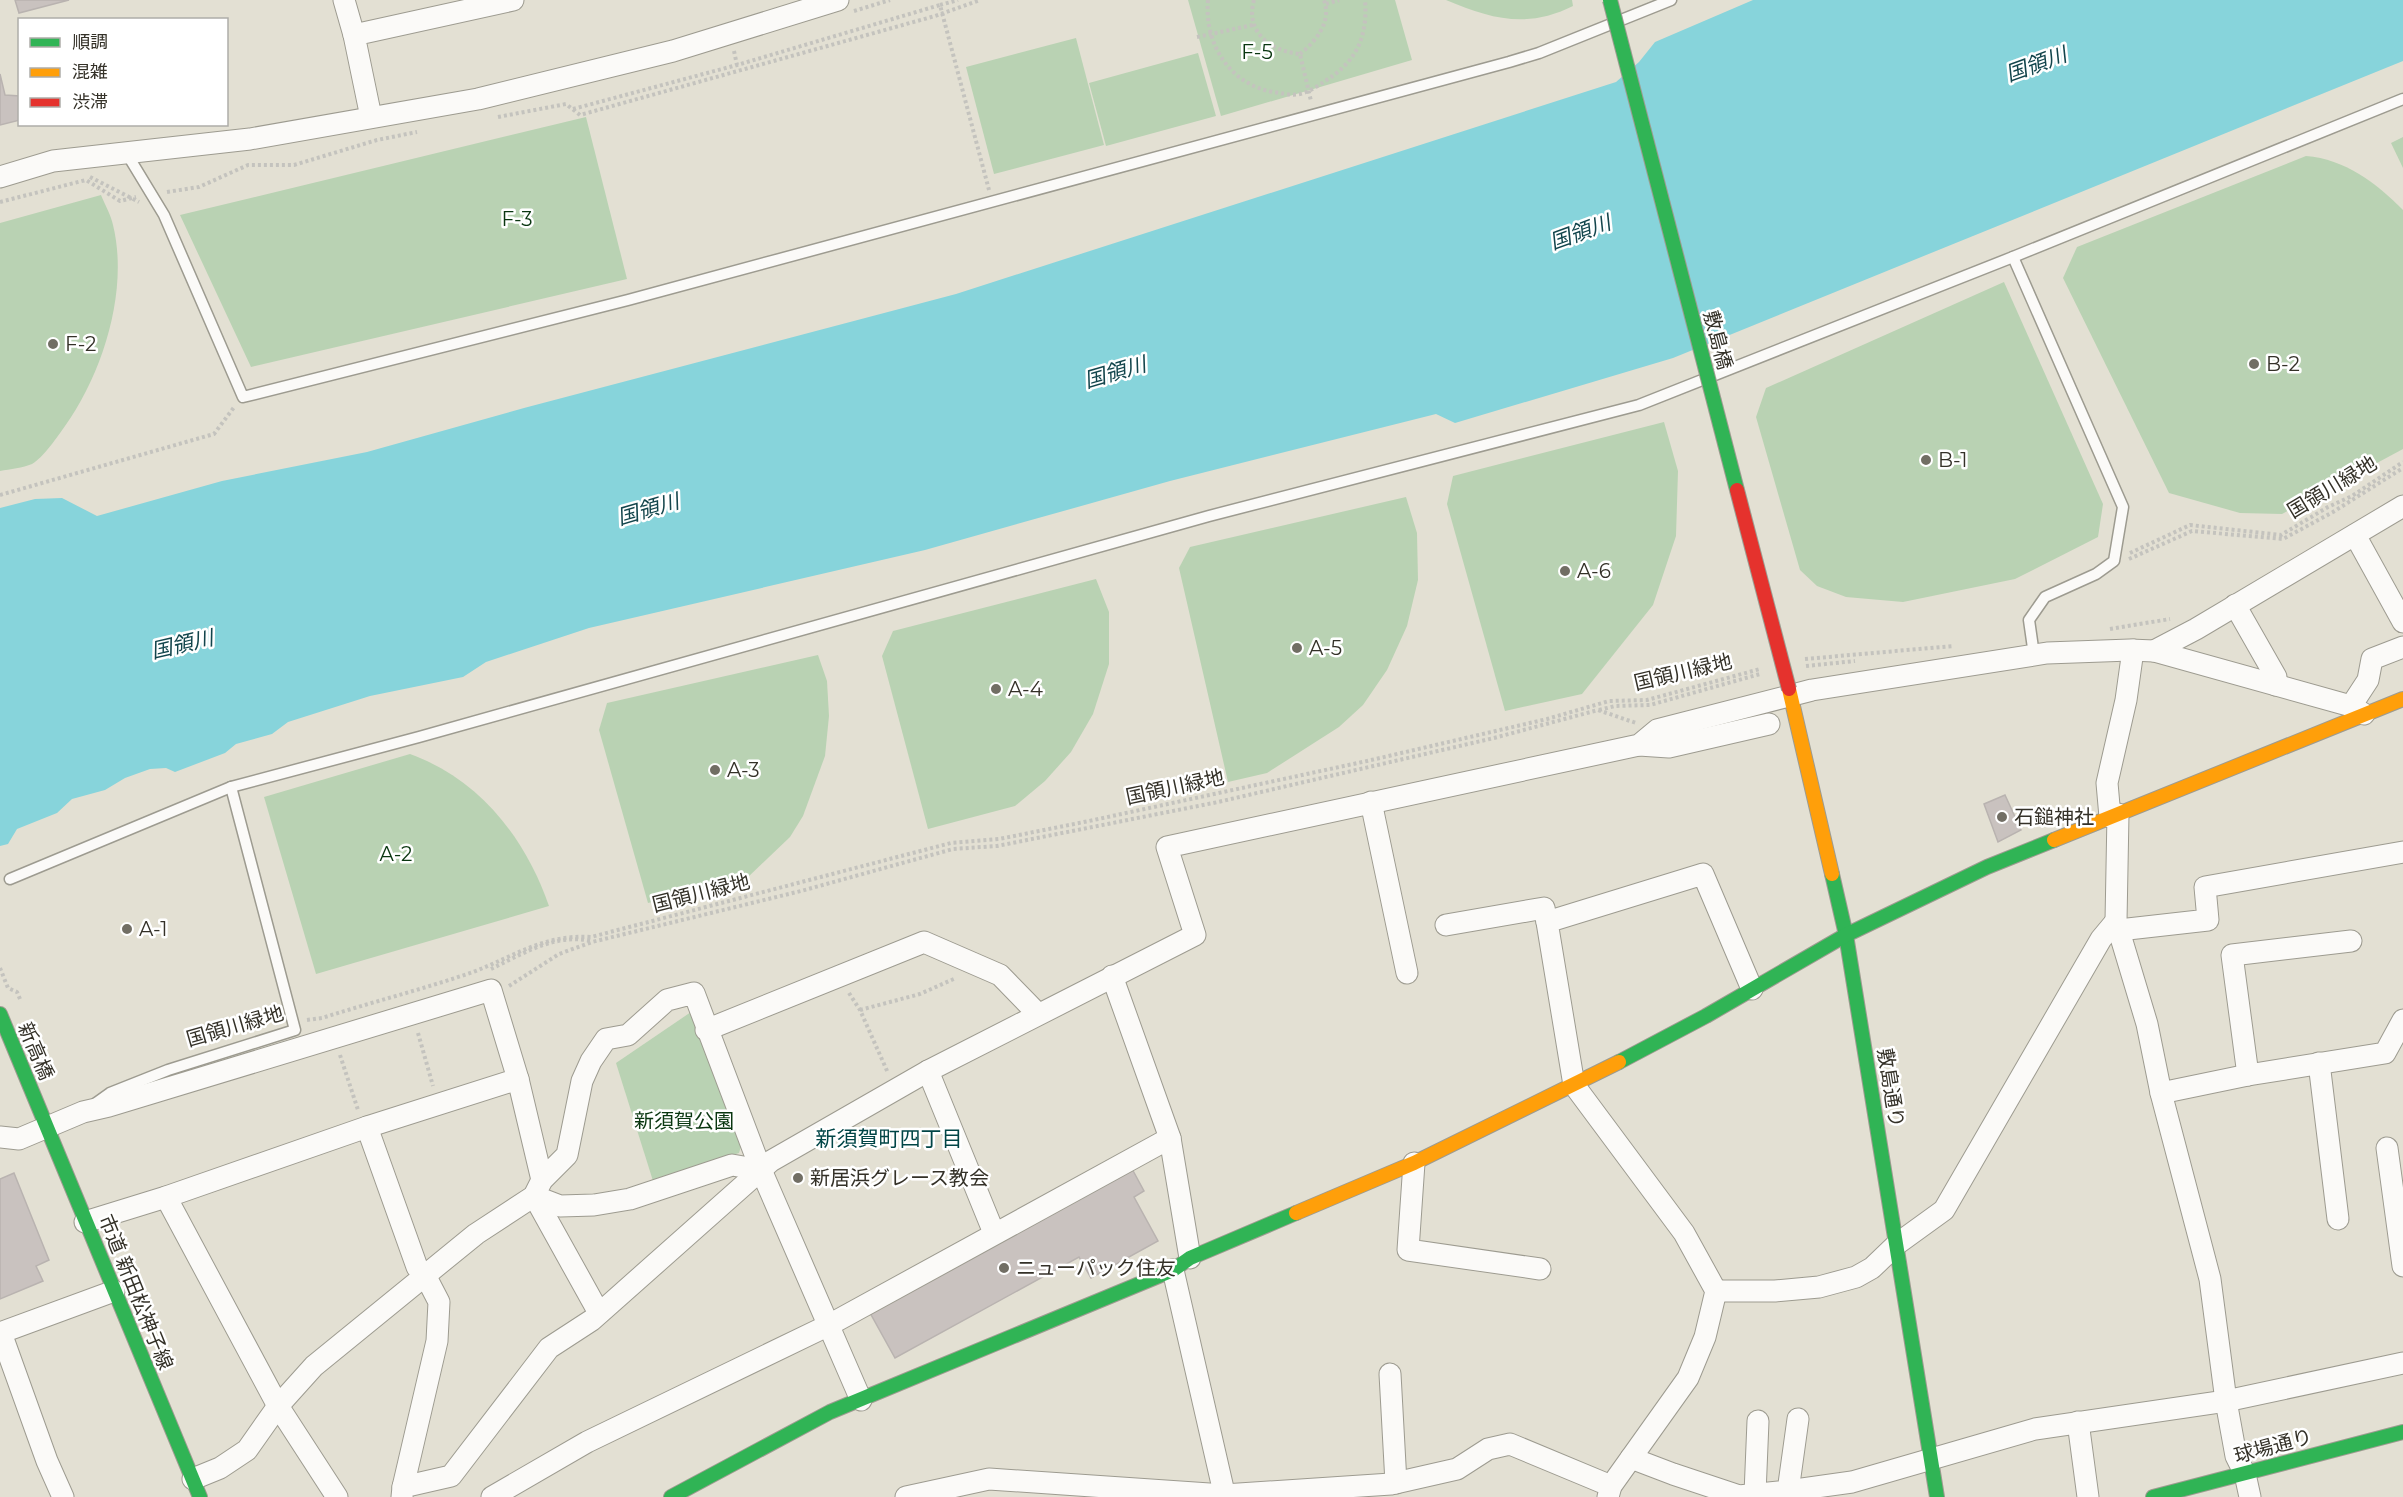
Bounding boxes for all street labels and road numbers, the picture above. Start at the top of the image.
street label: 敷島橋 [1699,308,1737,372]
street label: 国領川緑地 [2283,451,2381,523]
street label: 国領川緑地 [1632,649,1734,695]
street label: 国領川緑地 [1124,765,1226,809]
street label: 国領川緑地 [650,869,752,917]
street label: 国領川緑地 [184,1001,286,1051]
street label: 新高橋 [13,1019,59,1083]
street label: 敷島通り [1873,1047,1909,1129]
street label: 市道 新田松神子線 [94,1211,178,1373]
street label: 球場通り [2231,1424,2315,1468]

